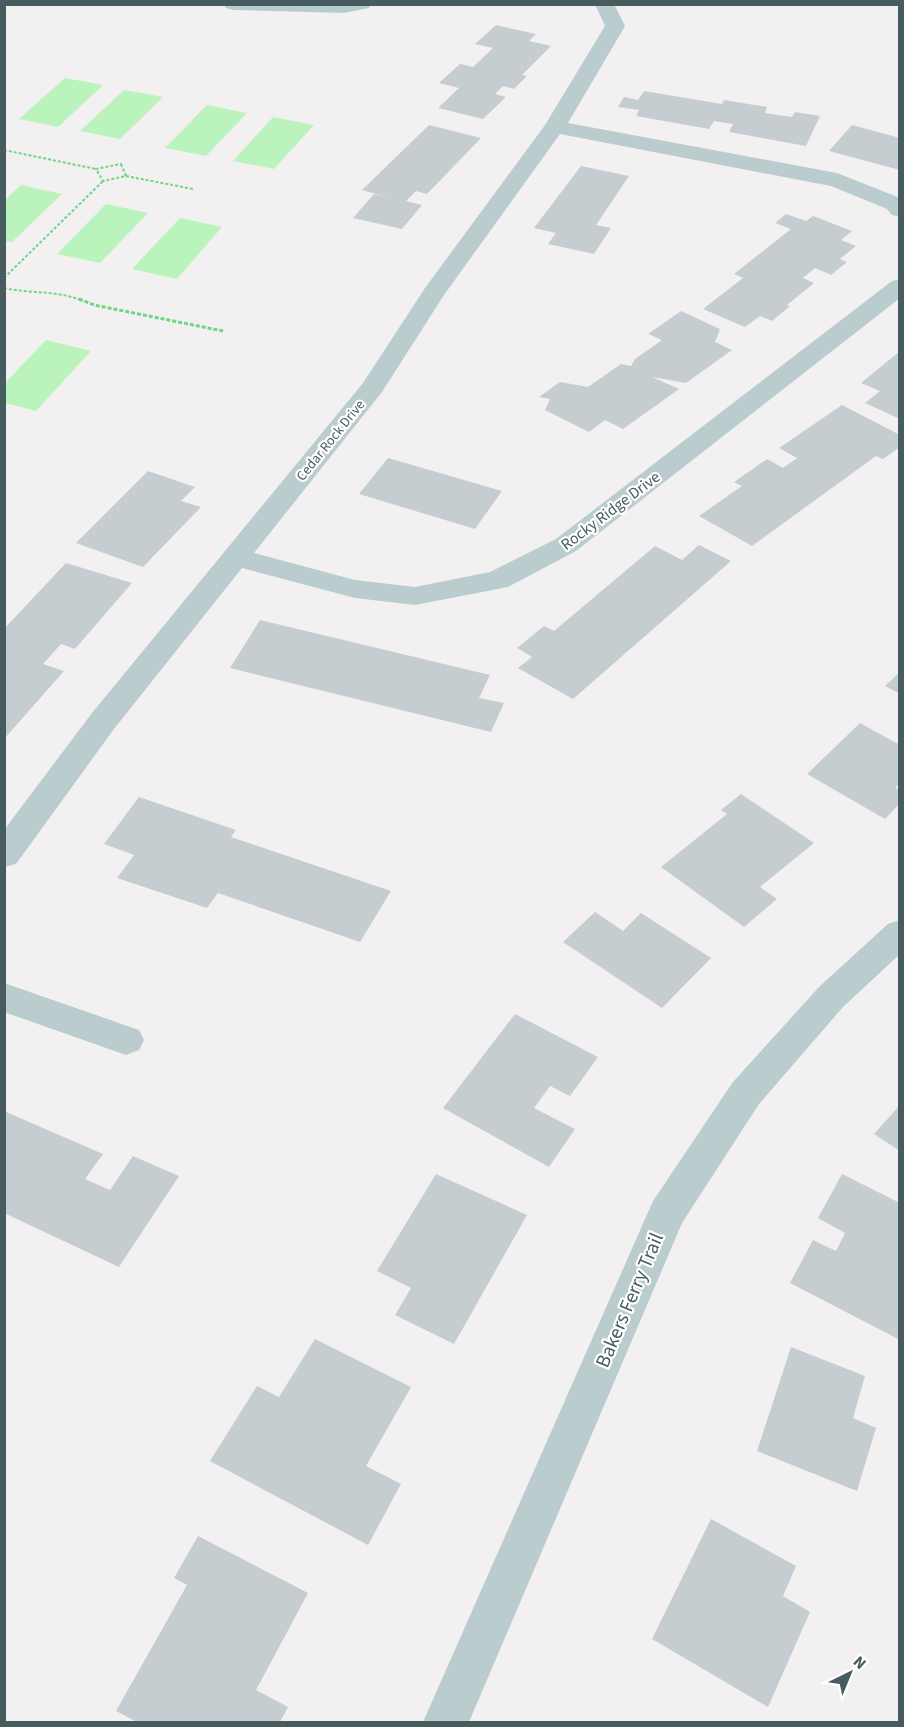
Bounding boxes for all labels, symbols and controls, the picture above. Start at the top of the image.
street label: Cedar Rock Drive [292,396,370,486]
street label: Rocky Ridge Drive [556,466,665,555]
street label: Bakers Ferry Trail [589,1229,671,1372]
north arrow [820,1643,880,1703]
text: N [848,1651,871,1674]

